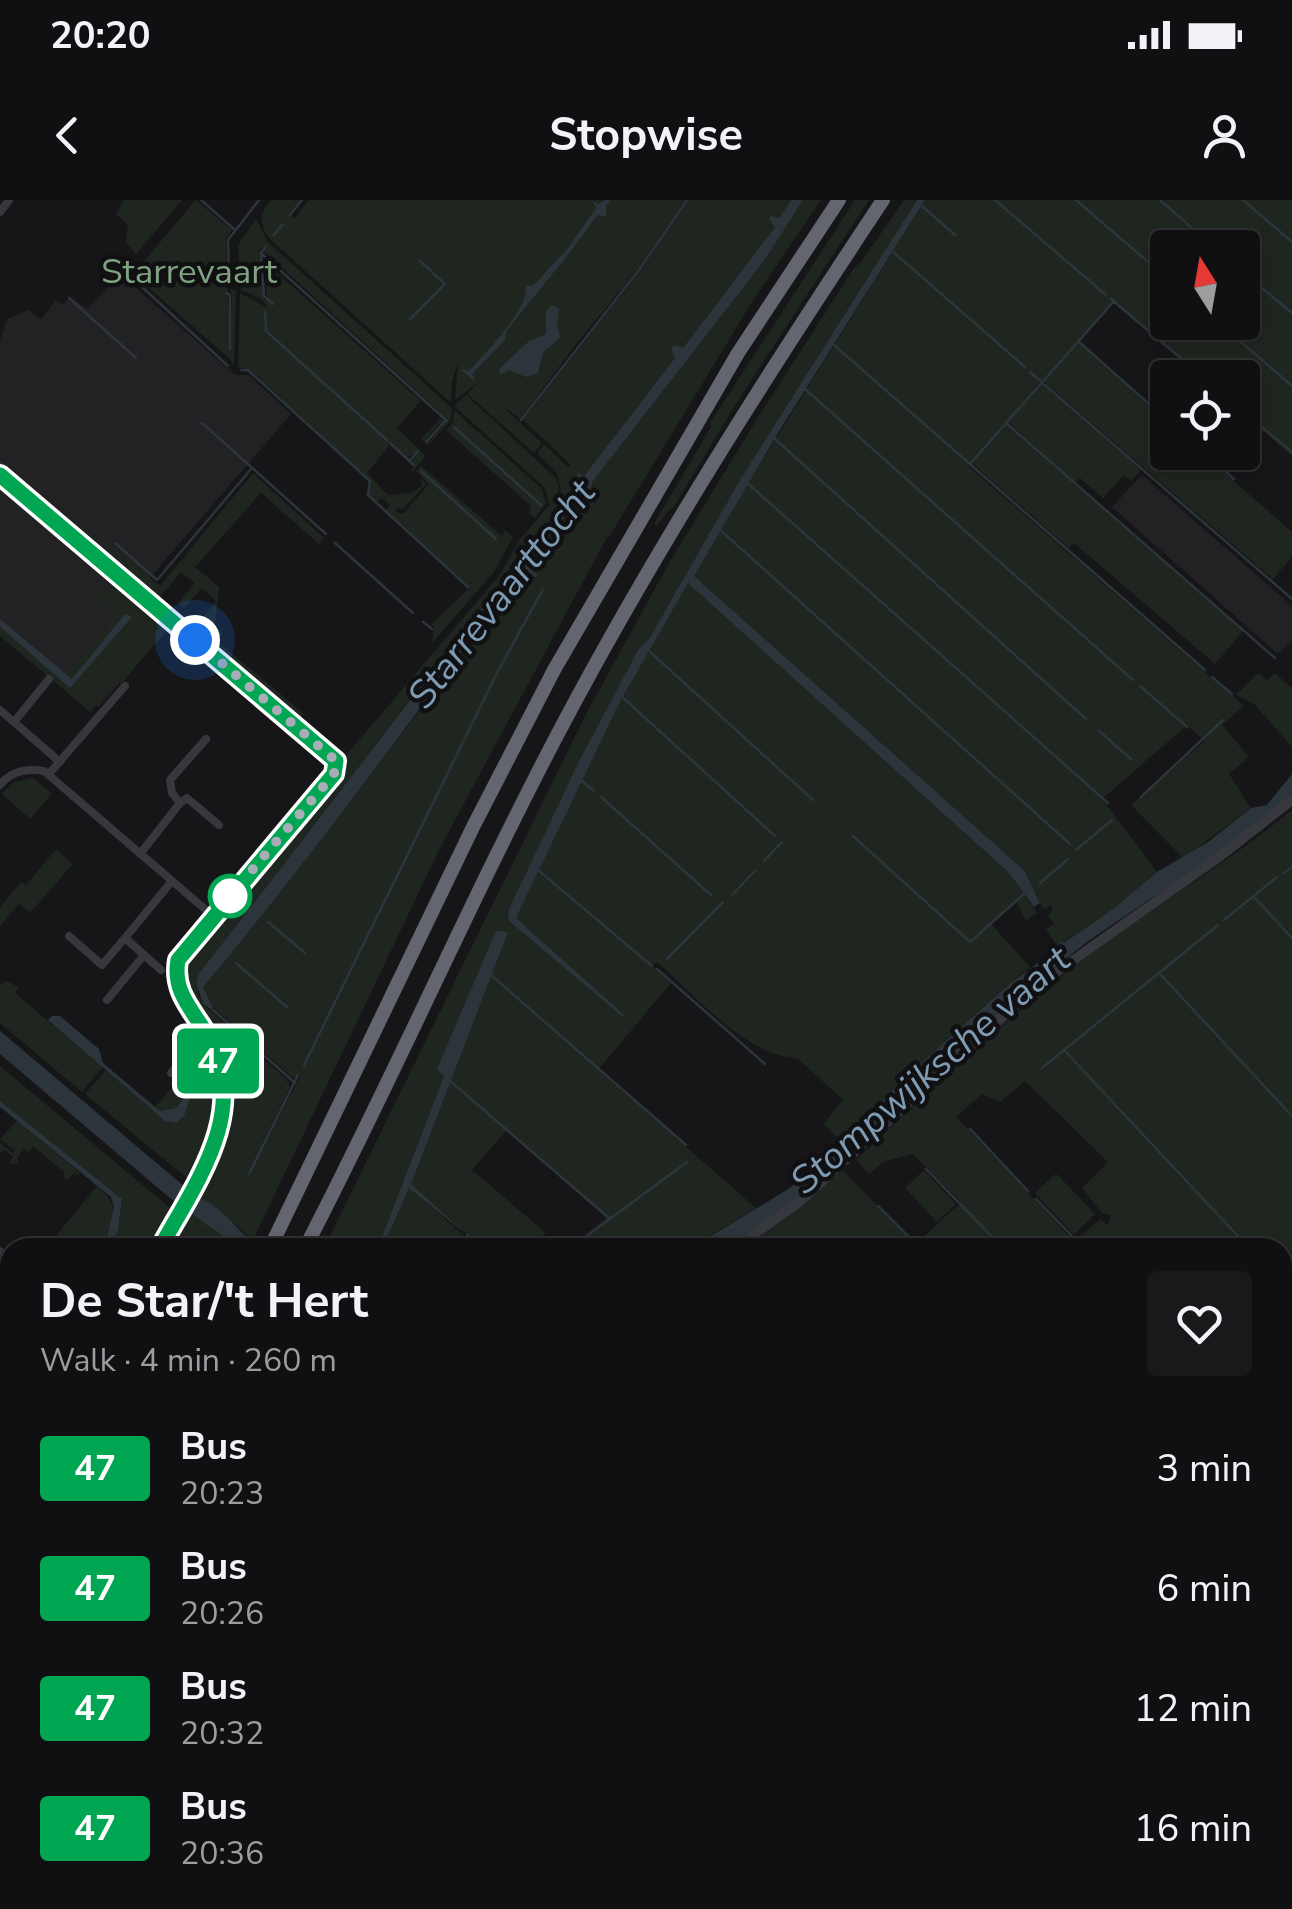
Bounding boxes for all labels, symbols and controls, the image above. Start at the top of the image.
text: 20:20 [50,10,151,61]
text: Stopwise [549,105,743,166]
icon: back [40,108,95,163]
icon: person [1197,108,1252,163]
north arrow [1150,230,1260,340]
map controls [1150,230,1260,470]
park label: Starrevaart [101,248,278,295]
button: locate [1150,360,1260,470]
water label: Starrevaarttocht [396,468,608,719]
your location [170,615,220,665]
unlabelled marker [209,875,251,917]
water label: Stompwijksche vaart [780,934,1082,1206]
line badge: 47 [173,1028,263,1094]
text: 47 [197,1038,239,1085]
text: De Star/'t Hert [40,1268,368,1334]
button: heart [1147,1271,1252,1376]
text: Walk · 4 min · 260 m [40,1339,337,1382]
text: Bus [180,1421,247,1472]
text: 3 min [1157,1443,1252,1494]
text: 47 [74,1445,116,1492]
text: 20:23 [180,1472,264,1515]
text: Bus [180,1541,247,1592]
text: 6 min [1157,1563,1252,1614]
text: 47 [74,1565,116,1612]
text: 20:26 [180,1592,264,1635]
text: Bus [180,1661,247,1712]
text: 12 min [1134,1683,1252,1734]
text: 47 [74,1685,116,1732]
text: 20:32 [180,1712,264,1755]
text: Bus [180,1781,247,1832]
text: 16 min [1134,1803,1252,1854]
text: 47 [74,1805,116,1852]
text: 20:36 [180,1832,264,1875]

